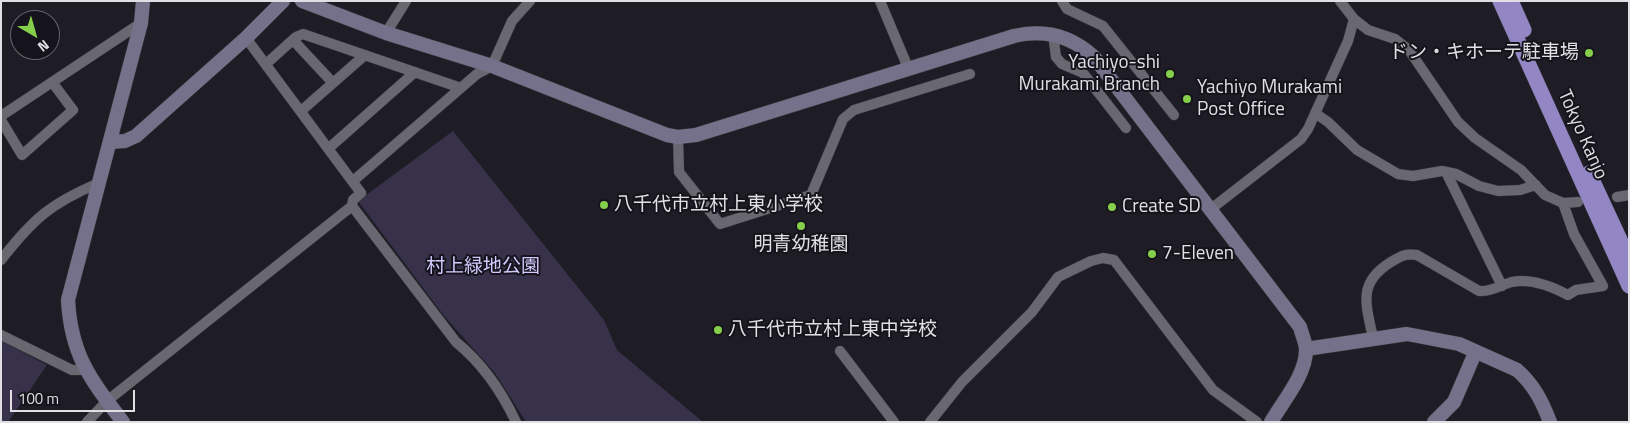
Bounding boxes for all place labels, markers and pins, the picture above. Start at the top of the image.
place label: ドン・キホーテ駐車場 [1389,42,1579,64]
marker: ドン・キホーテ駐車場 [1583,47,1595,59]
place label: Yachiyo-shi Murakami Branch [1019,52,1160,96]
marker: Yachiyo-shi Murakami Branch [1164,68,1176,80]
place label: Yachiyo Murakami Post Office [1197,77,1342,121]
marker: Yachiyo Murakami Post Office [1181,93,1193,105]
place label: 八千代市立村上東小学校 [614,194,823,216]
place label: Create SD [1122,196,1201,218]
marker: 八千代市立村上東小学校 [598,199,610,211]
marker: Create SD [1106,201,1118,213]
marker: 明青幼稚園 [795,220,807,232]
place label: 明青幼稚園 [754,234,848,256]
place label: 7-Eleven [1162,243,1234,265]
marker: 7-Eleven [1146,248,1158,260]
place label: 八千代市立村上東中学校 [728,319,937,341]
marker: 八千代市立村上東中学校 [712,324,724,336]

